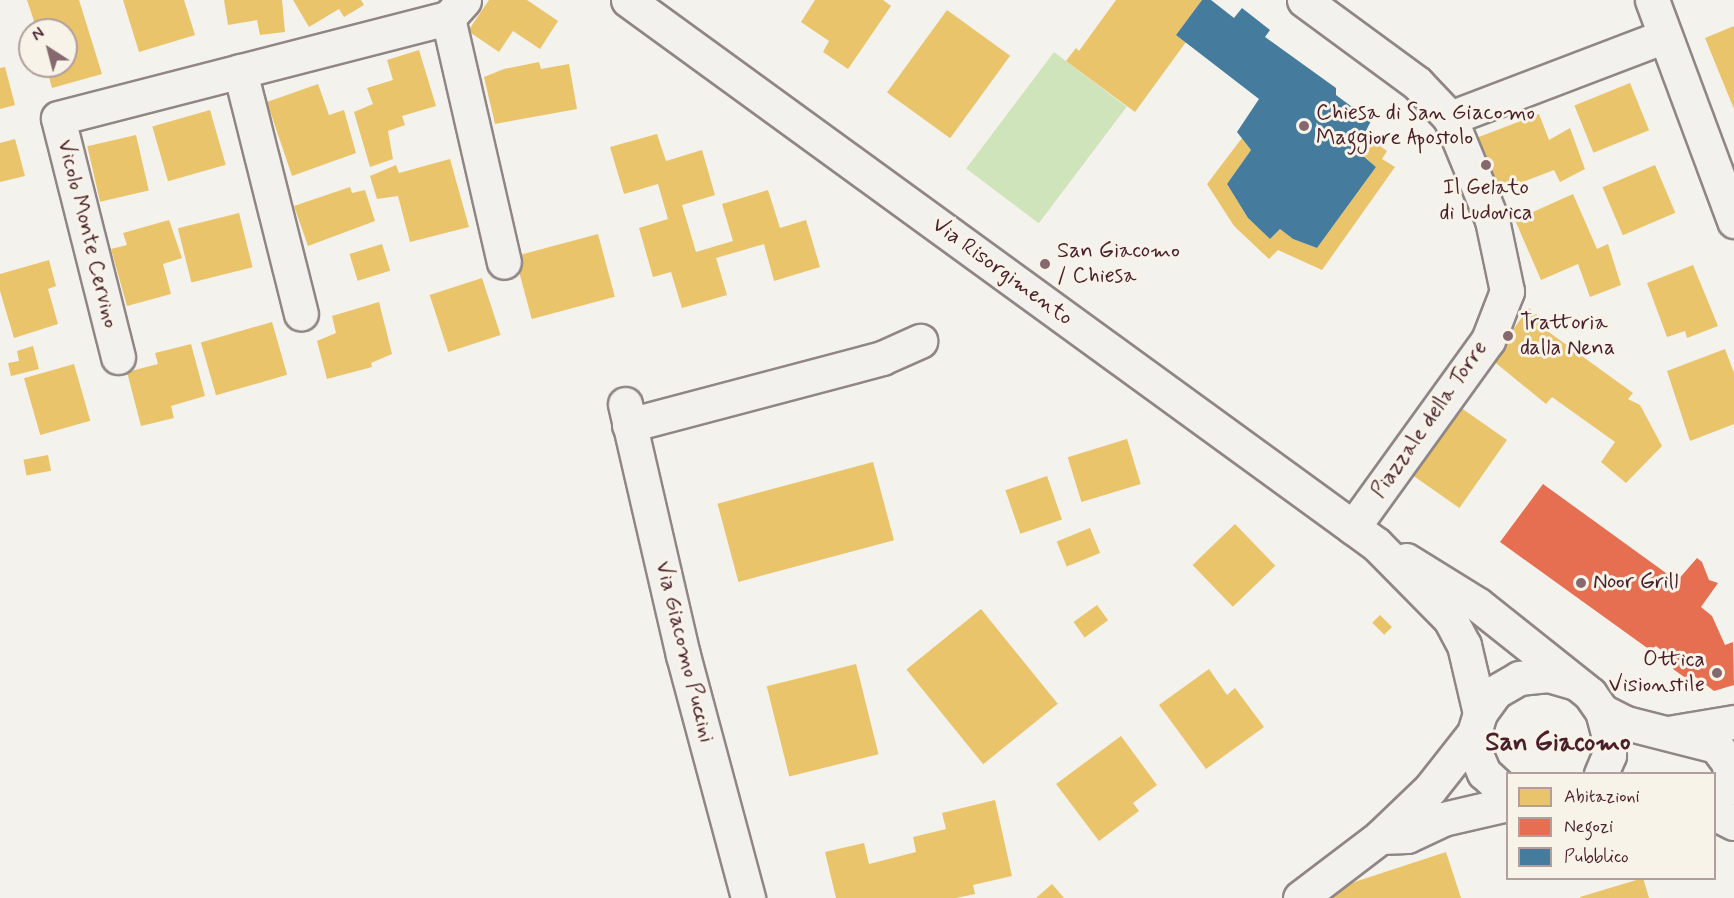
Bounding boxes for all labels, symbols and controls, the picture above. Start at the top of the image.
north arrow [18,18,78,78]
text: N [28,23,49,46]
place label: Chiesa di San Giacomo Maggiore Apostolo [1316,100,1531,152]
marker: Chiesa di San Giacomo Maggiore Apostolo [1297,119,1311,133]
street label: Vicolo Monte Cervino [51,137,123,331]
marker: Il Gelato di Ludovica [1479,158,1493,172]
place label: Il Gelato di Ludovica [1438,175,1534,226]
street label: Via Risorgimento [927,212,1077,332]
place label: San Giacomo / Chiesa [1057,238,1181,290]
marker: San Giacomo / Chiesa [1038,257,1052,271]
place label: Trattoria dalla Nena [1520,310,1615,362]
marker: Trattoria dalla Nena [1501,329,1515,343]
street label: Piazzale della Torre [1367,337,1493,503]
street label: Via Giacomo Puccini [649,559,719,745]
place label: Noor Grill [1593,570,1678,596]
marker: Noor Grill [1574,576,1588,590]
place label: Ottica Visionstile [1609,647,1705,698]
marker: Ottica Visionstile [1710,666,1724,680]
district label: San Giacomo [1485,728,1631,760]
legend [1506,772,1716,880]
text: Abitazioni [1564,785,1640,809]
text: Negozi [1564,815,1613,839]
text: Pubblico [1564,845,1629,869]

